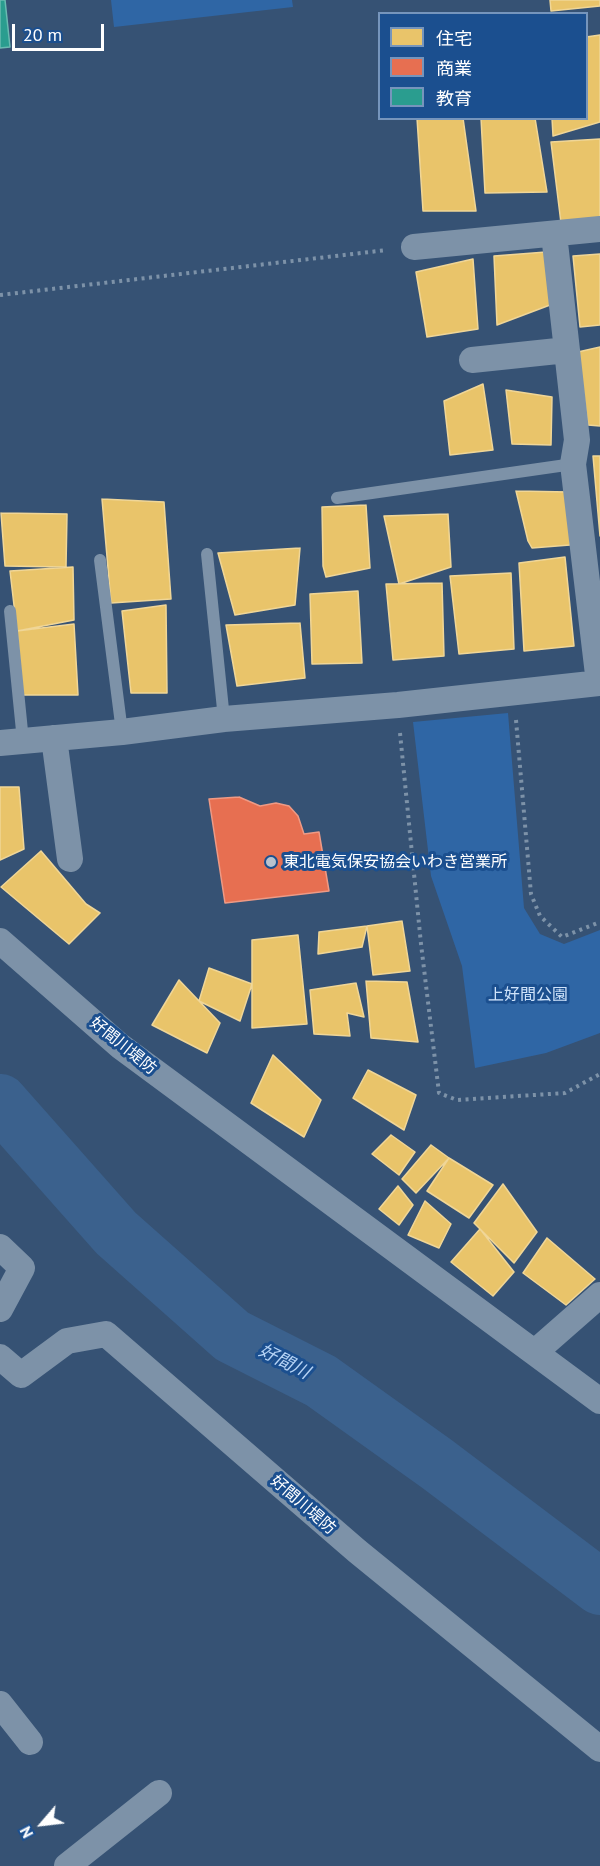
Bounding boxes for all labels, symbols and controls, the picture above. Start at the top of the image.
scale bar [15,12,106,50]
legend [378,12,588,120]
text: 20 m [23,23,62,46]
text: 住宅 [436,27,472,50]
text: 商業 [436,57,472,80]
text: 教育 [436,87,472,110]
place label: 東北電気保安協会いわき営業所 [283,852,507,872]
marker: 東北電気保安協会いわき営業所 [264,855,278,869]
park label: 上好間公園 [488,985,568,1005]
street label: 好間川堤防 [86,1013,160,1079]
water label: 好間川 [255,1340,313,1384]
street label: 好間川堤防 [267,1472,339,1538]
north arrow [12,1794,72,1854]
text: N [15,1823,37,1842]

